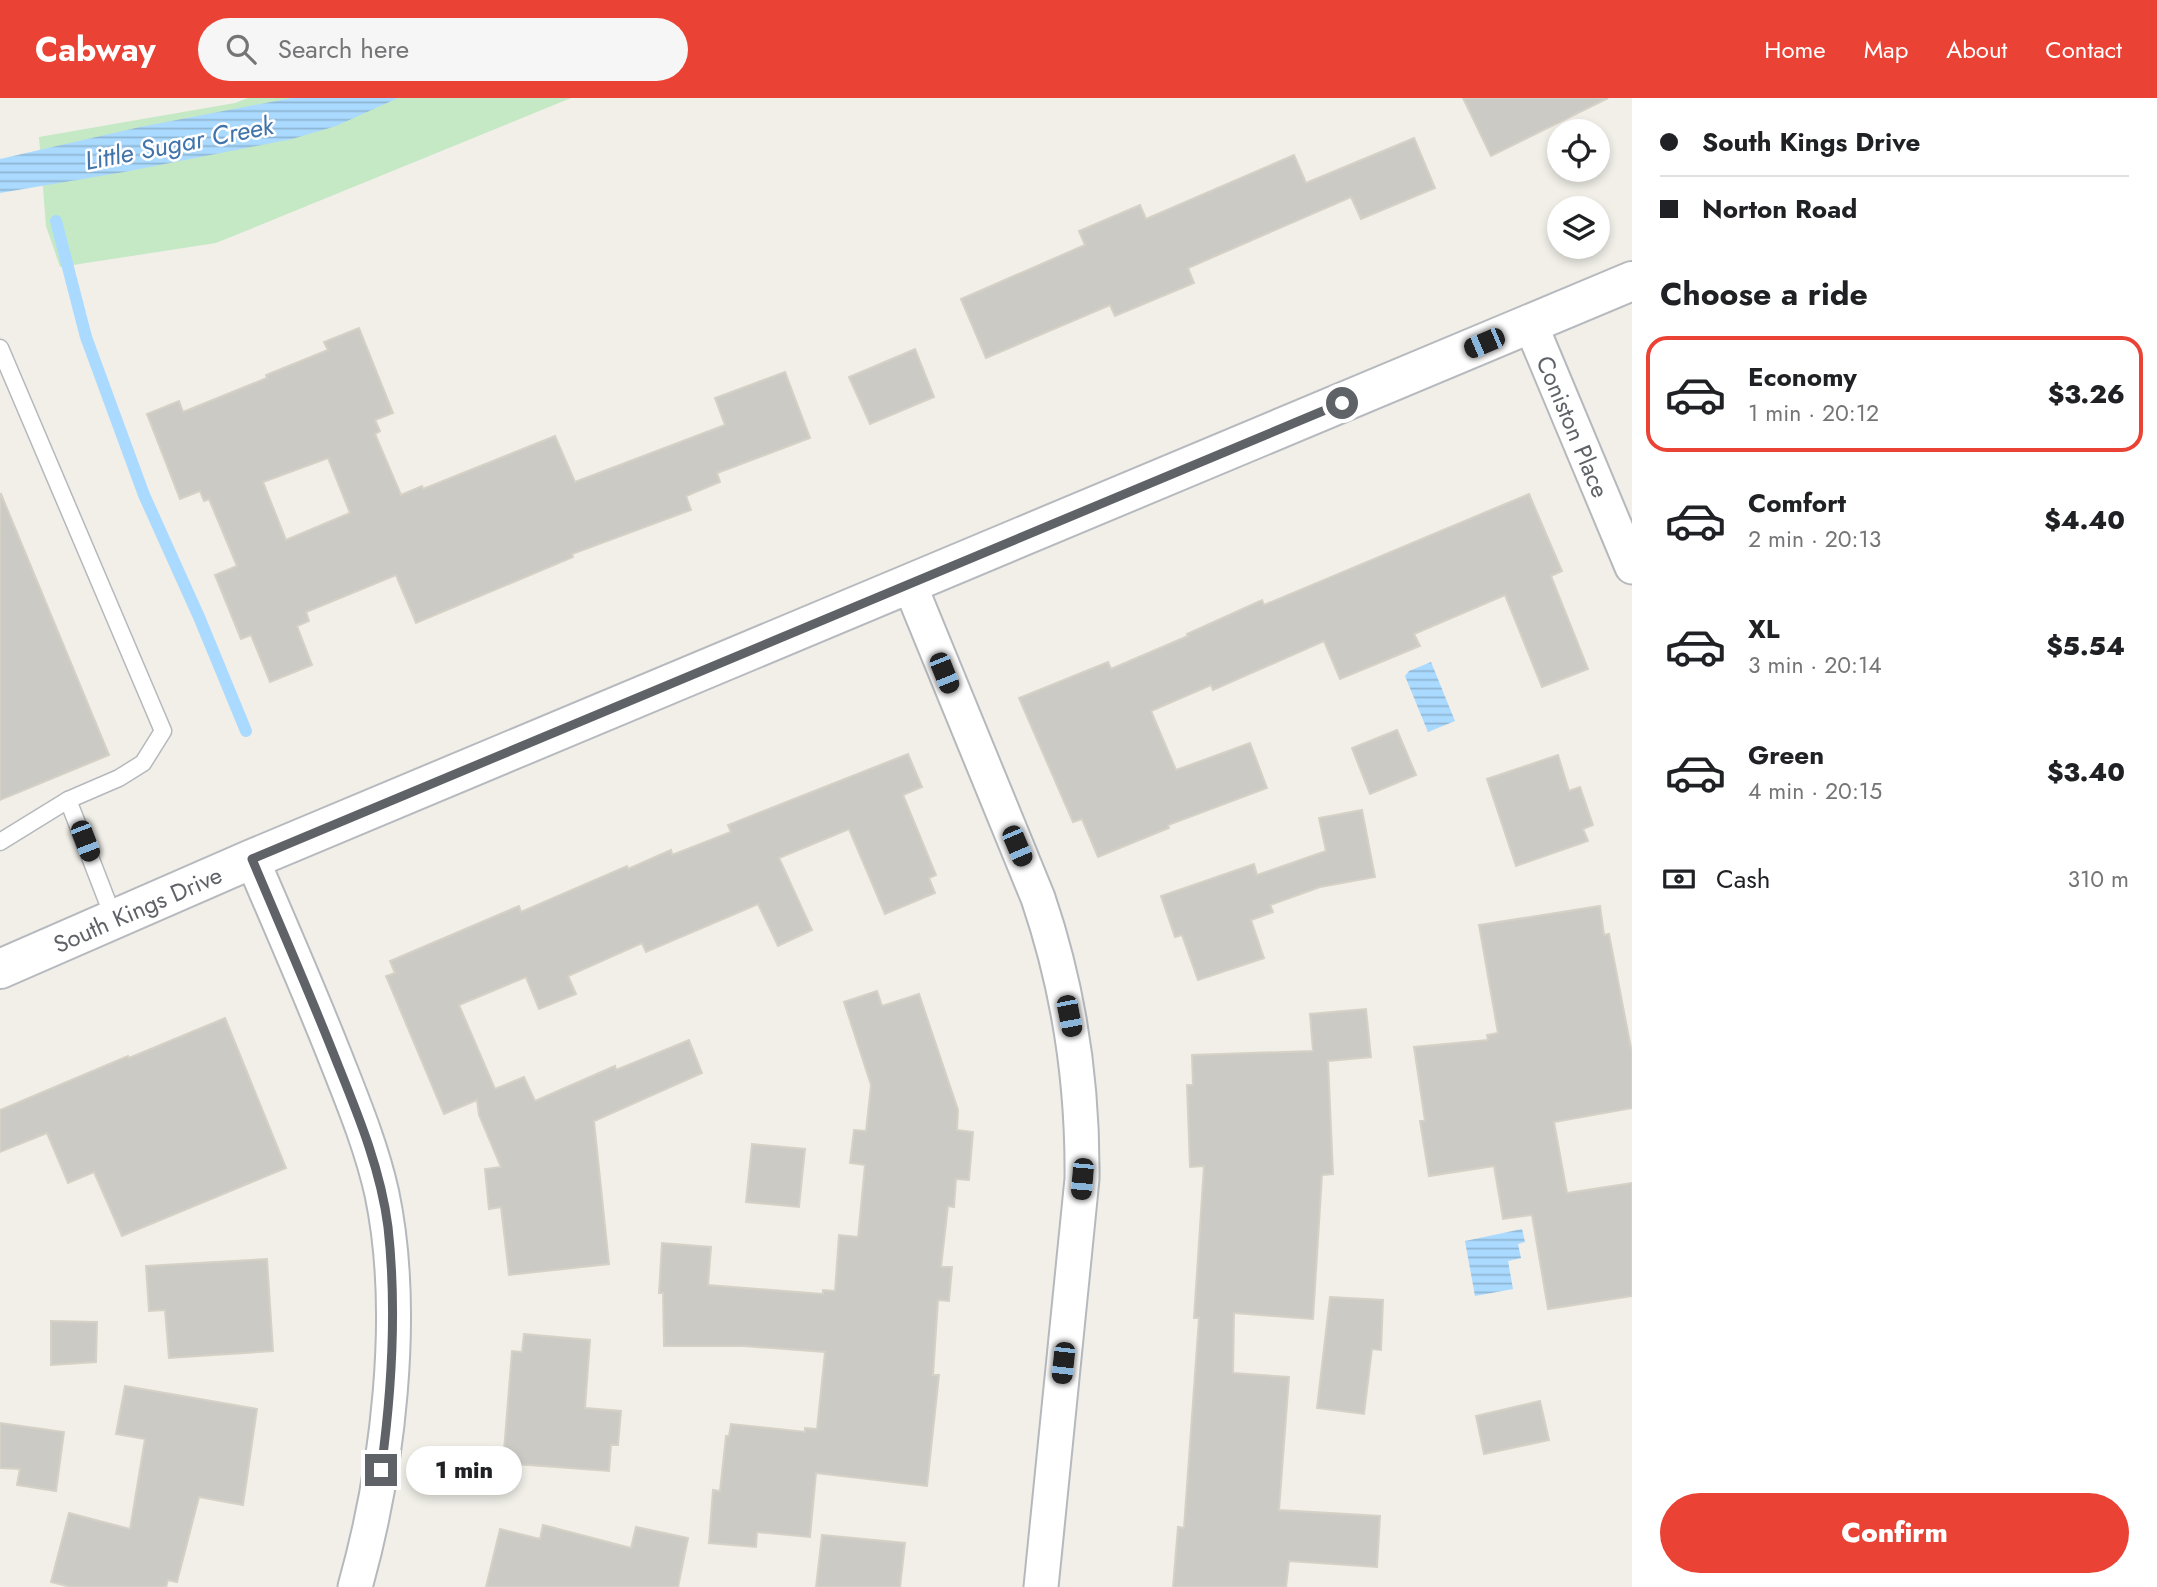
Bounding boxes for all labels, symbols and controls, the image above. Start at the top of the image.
search box [198,18,688,81]
text: Cabway [35,26,156,73]
icon: search [222,30,260,68]
text: Search here [278,30,409,68]
text: Home [1764,32,1826,67]
text: Map [1864,32,1908,67]
text: About [1946,32,2007,67]
text: Contact [2045,32,2122,67]
water label: Little Sugar Creek [81,106,279,180]
map controls [1547,119,1610,259]
button: locate [1547,119,1610,182]
text: South Kings Drive [1702,123,1920,161]
text: Norton Road [1702,190,1857,228]
button: layers [1547,196,1610,259]
text: Choose a ride [1660,271,1868,317]
car [1461,325,1508,361]
street label: Coniston Place [1528,350,1618,503]
text: Economy [1748,358,1857,396]
icon: car [1664,363,1727,426]
text: $3.26 [2048,375,2125,413]
route start [1326,387,1358,419]
text: 1 min · 20:12 [1748,396,1879,430]
text: Comfort [1748,484,1846,522]
icon: car [1664,489,1727,552]
text: $4.40 [2044,501,2125,539]
text: 2 min · 20:13 [1748,522,1881,556]
text: XL [1748,610,1780,648]
icon: car [1664,615,1727,678]
text: $5.54 [2046,627,2125,665]
text: 3 min · 20:14 [1748,648,1882,682]
car [927,650,962,696]
text: Green [1748,736,1824,774]
icon: car [1664,741,1727,804]
text: $3.40 [2047,753,2125,791]
text: 4 min · 20:15 [1748,774,1882,808]
car [68,818,103,864]
car [1000,823,1035,869]
street label: South Kings Drive [48,857,227,961]
icon: cash [1660,860,1698,898]
text: Cash [1716,860,1770,898]
text: 310 m [2067,862,2129,896]
car [1055,993,1084,1039]
car [1070,1157,1095,1201]
car [1051,1341,1076,1385]
callout: 1 min [406,1446,521,1494]
text: 1 min [435,1453,493,1487]
route end [365,1454,397,1486]
button: Confirm [1660,1493,2129,1573]

